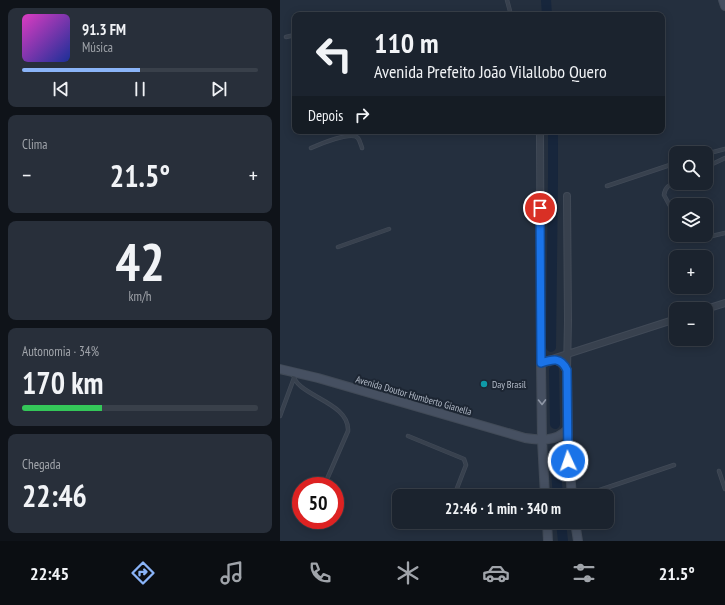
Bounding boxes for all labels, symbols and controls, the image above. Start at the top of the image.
text: 91.3 FM [82,20,126,39]
text: 110 m [374,24,438,61]
icon: left [308,28,360,80]
text: Música [82,39,113,56]
text: Avenida Prefeito João Vilallobo Quero [374,60,607,83]
icon: previous [50,78,72,100]
icon: pause [129,78,151,100]
icon: next [208,78,230,100]
icon: right [351,104,373,126]
text: Depois [308,106,343,125]
text: Clima [22,136,47,153]
map controls [669,146,713,346]
button: search [669,146,713,190]
text: 21.5° [110,156,170,195]
text: − [22,161,31,189]
text: + [249,161,258,189]
pin [523,191,557,225]
icon: arrive [529,197,551,219]
button: layers [669,198,713,242]
text: 42 [115,228,165,295]
button: + [669,250,713,294]
text: km/h [128,288,152,305]
button: − [669,302,713,346]
text: Autonomia · 34% [22,343,99,360]
text: 170 km [22,363,103,402]
street label: Avenida Doutor Humberto Gianella [354,373,473,418]
place label: Day Brasil [492,378,527,391]
marker: Day Brasil [479,379,489,389]
one-way arrow [538,399,546,405]
position arrow [547,440,589,482]
text: Chegada [22,456,61,473]
text: 22:46 [22,476,87,515]
speed limit sign: 50 [292,477,344,529]
text: 22:46 · 1 min · 340 m [445,499,561,518]
icon: directions [129,559,157,587]
icon: music [218,559,246,587]
icon: phone [306,559,334,587]
icon: climate [394,559,422,587]
icon: car [482,559,510,587]
icon: filters [570,559,598,587]
text: 22:45 [30,562,69,585]
text: 21.5° [659,562,695,585]

